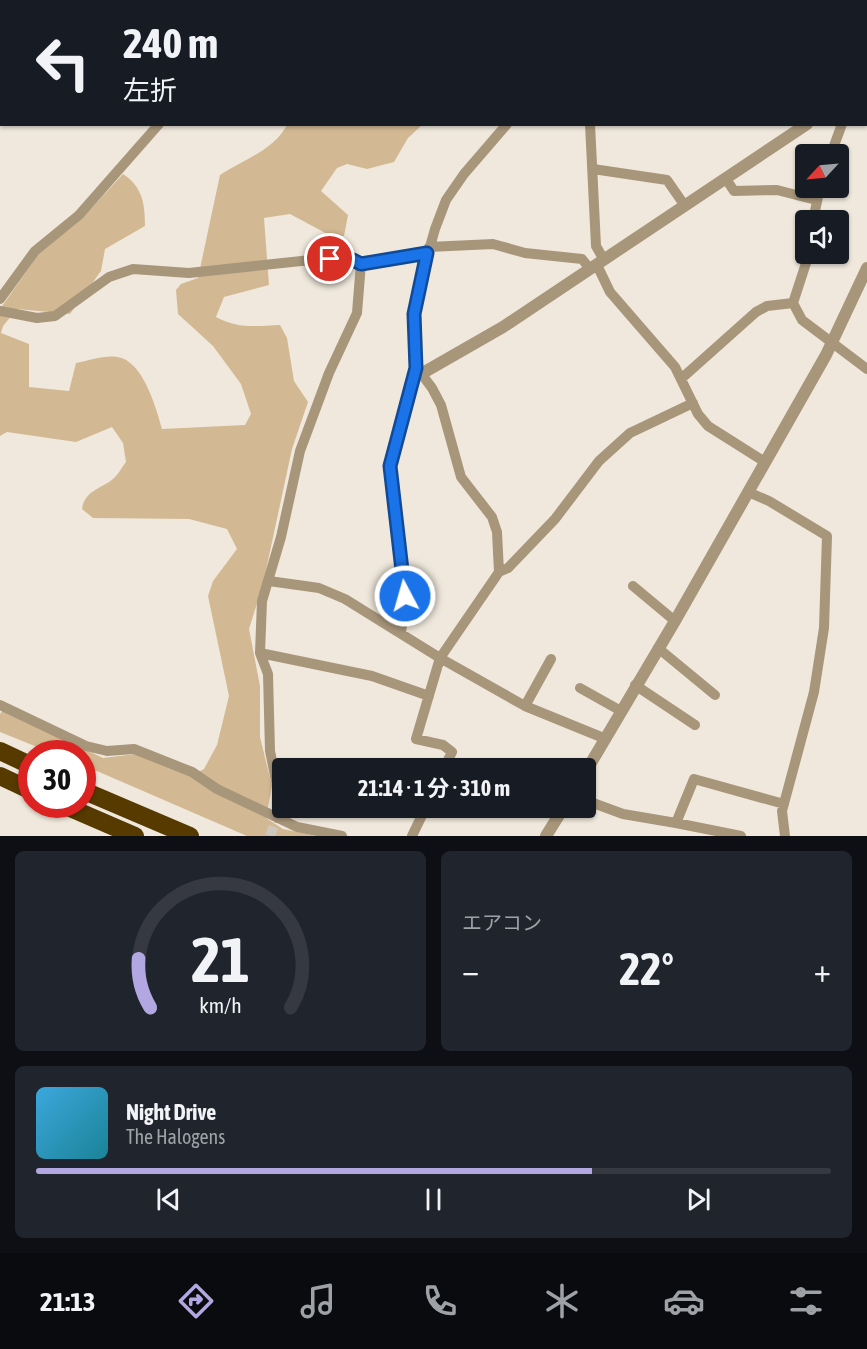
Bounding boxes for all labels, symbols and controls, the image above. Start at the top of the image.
text: 240 m [123,19,218,67]
icon: left [24,24,102,102]
text: 左折 [123,75,177,106]
north arrow [795,144,849,198]
map controls [795,144,849,264]
button: sound [795,210,849,264]
pin [304,233,355,284]
icon: arrive [313,242,346,275]
position arrow [373,564,437,628]
speed limit sign: 30 [18,740,96,818]
text: 21:14 · 1 分 · 310 m [358,775,510,801]
text: エアコン [462,911,542,934]
text: 21 [191,924,250,995]
text: 22° [619,943,674,995]
text: − [462,951,479,989]
text: + [814,951,831,989]
text: km/h [199,993,242,1018]
text: Night Drive [126,1099,216,1125]
text: The Halogens [126,1125,225,1148]
icon: previous [152,1183,185,1216]
icon: pause [417,1183,450,1216]
icon: next [682,1183,715,1216]
icon: directions [175,1280,217,1322]
icon: music [297,1280,339,1322]
icon: phone [419,1280,461,1322]
icon: climate [541,1280,583,1322]
icon: car [663,1280,705,1322]
icon: filters [785,1280,827,1322]
text: 21:13 [40,1286,96,1317]

